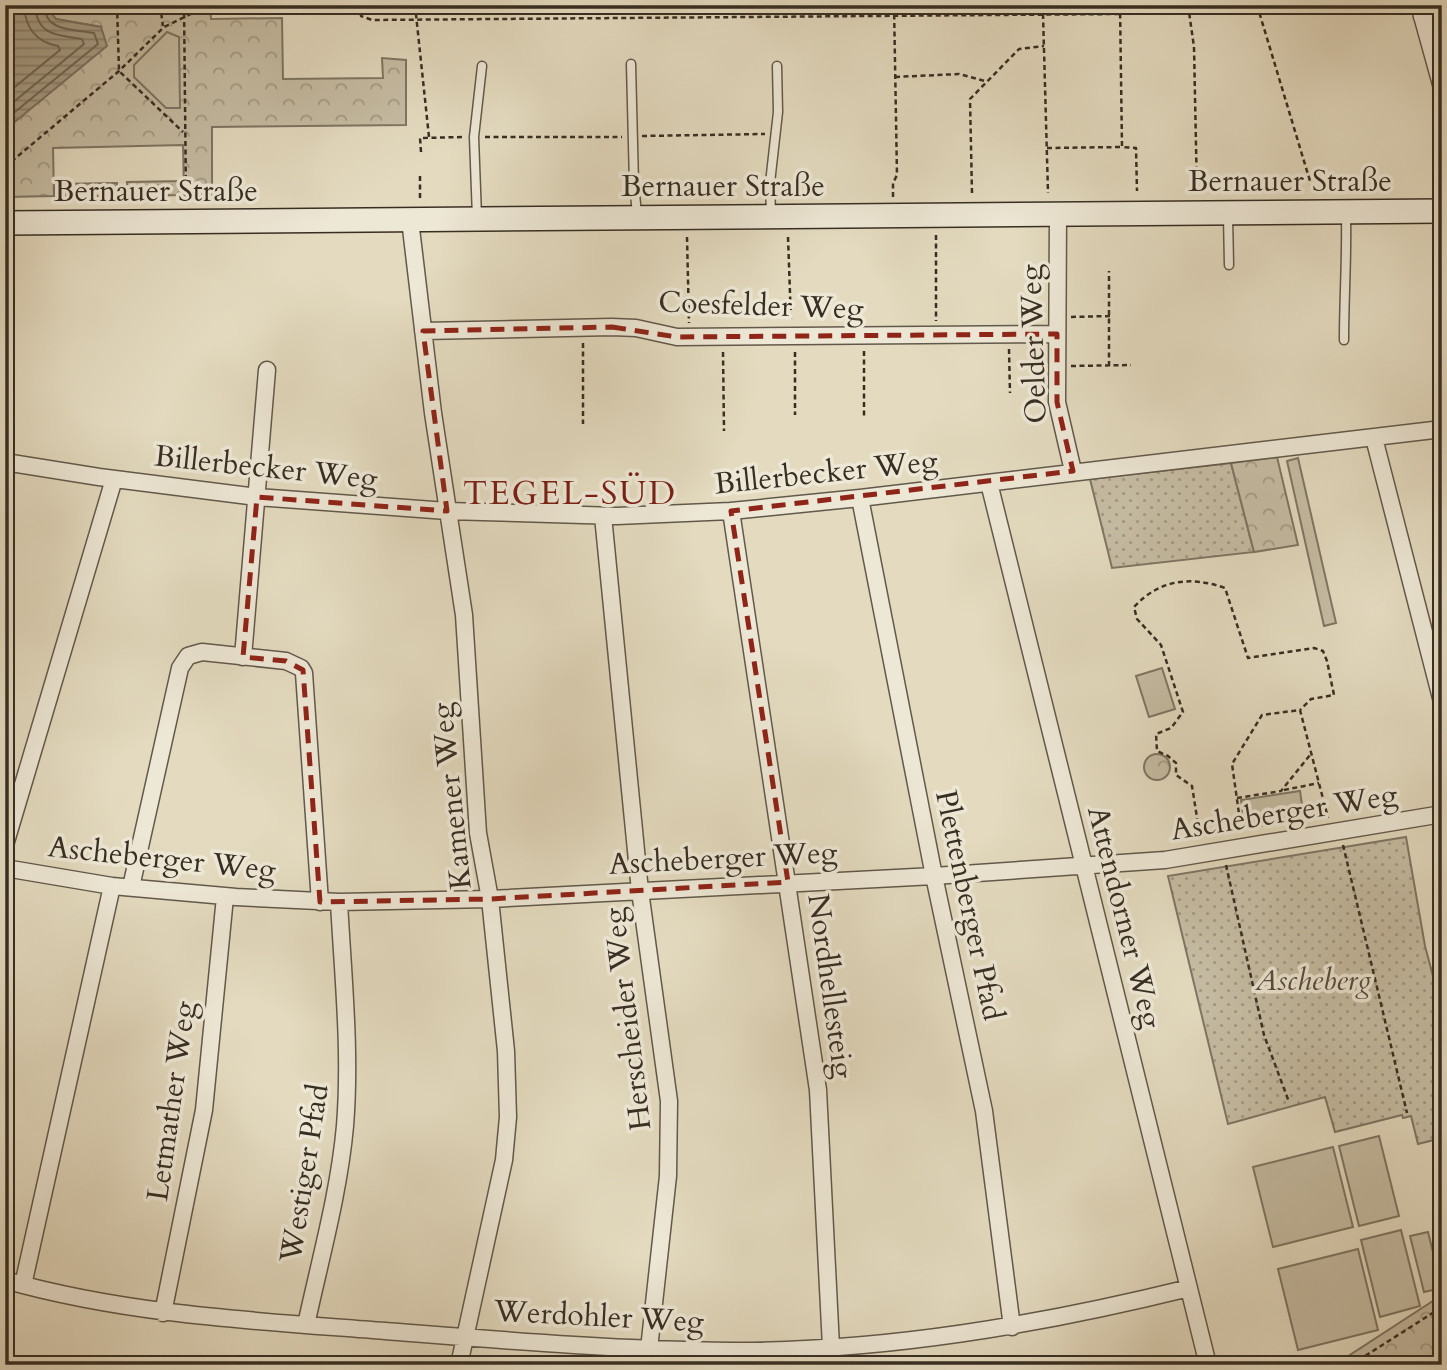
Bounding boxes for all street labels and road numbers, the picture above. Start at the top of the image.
street label: Bernauer Straße [1188,161,1392,202]
street label: Bernauer Straße [621,166,825,207]
street label: Bernauer Straße [54,171,258,212]
street label: Oelder Weg [1010,263,1057,424]
street label: Coesfelder Weg [658,281,865,330]
street label: Billerbecker Weg [152,435,380,500]
street label: Billerbecker Weg [712,440,940,505]
street label: Kamener Weg [421,700,482,891]
street label: Ascheberger Weg [1168,774,1400,851]
street label: Plettenberger Pfad [925,786,1014,1024]
street label: Attendorner Weg [1077,802,1172,1033]
street label: Ascheberger Weg [46,826,278,891]
street label: Ascheberger Weg [608,832,839,885]
street label: Nordhellesteig [797,891,864,1081]
street label: Herscheider Weg [593,905,661,1133]
street label: Letmather Weg [137,998,206,1204]
street label: Westiger Pfad [270,1081,339,1266]
street label: Werdohler Weg [492,1290,705,1342]

